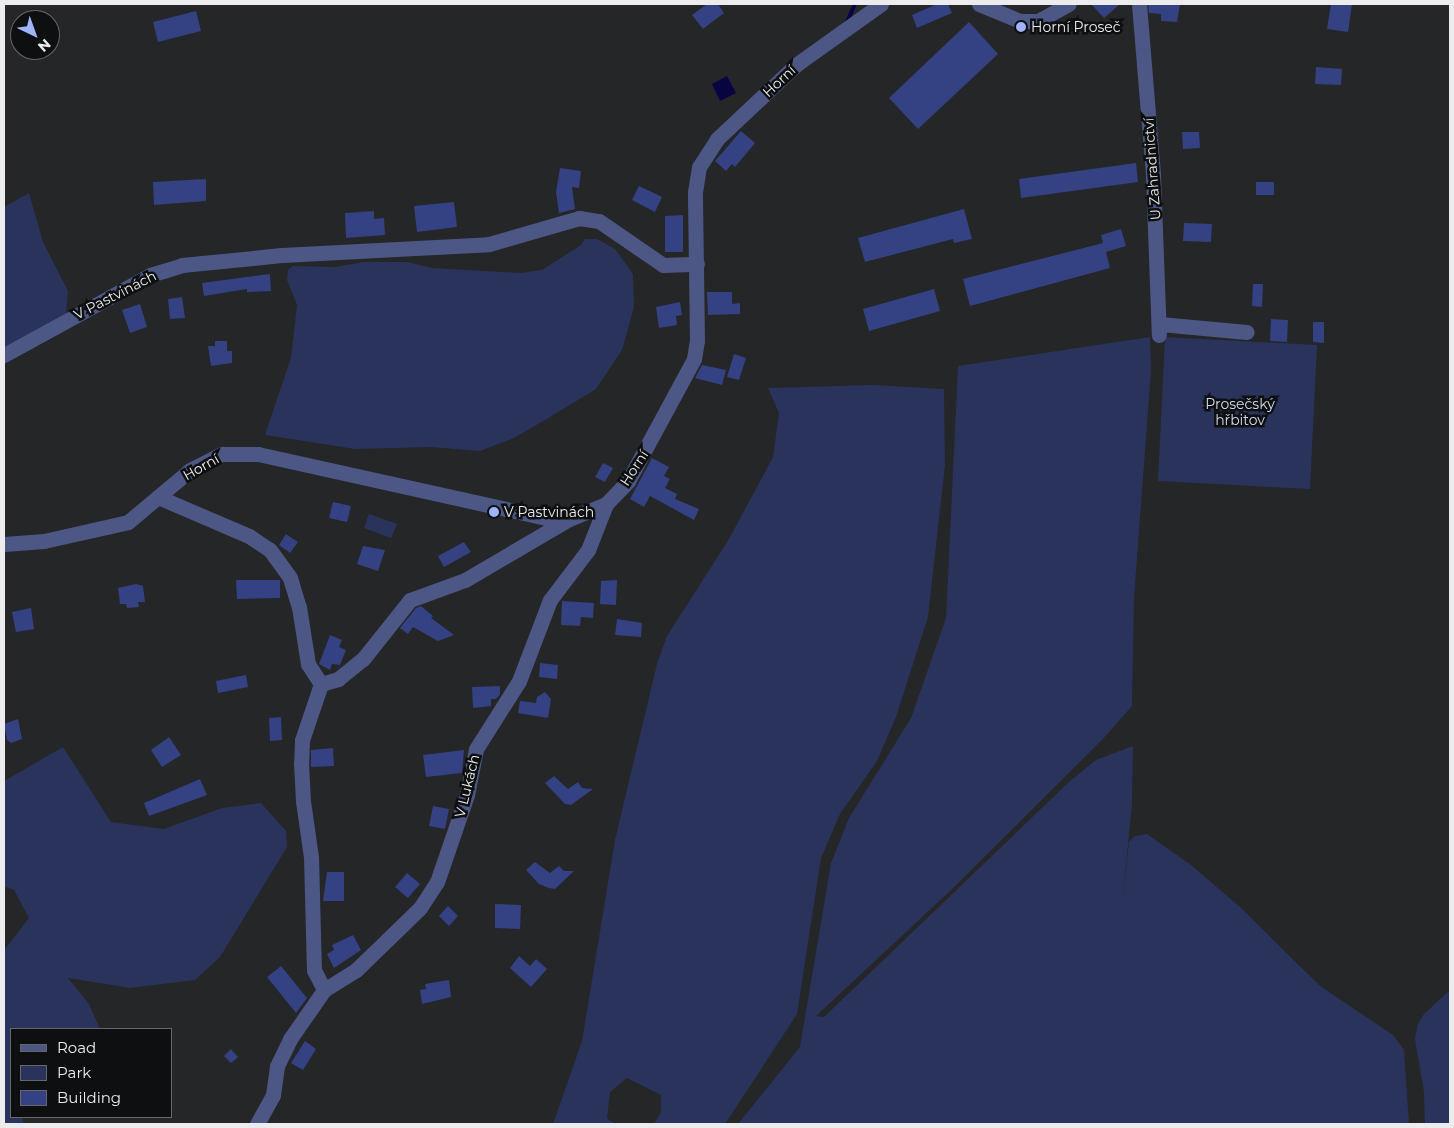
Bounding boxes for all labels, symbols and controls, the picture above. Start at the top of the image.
north arrow [10,10,60,60]
place label: Horní Proseč [1031,19,1121,35]
marker: Horní Proseč [1015,21,1027,33]
text: N [34,35,55,56]
street label: Horní [759,62,799,100]
street label: U Zahradnictví [1140,117,1164,221]
street label: V Pastvinách [71,267,159,323]
park label: Prosečský hřbitov [1205,396,1275,428]
street label: Horní [616,447,652,489]
street label: Horní [180,450,222,484]
place label: V Pastvinách [504,504,594,520]
marker: V Pastvinách [488,506,500,518]
street label: V Lukách [451,753,483,819]
legend [10,1028,172,1118]
text: Road [57,1038,96,1057]
text: Park [57,1063,91,1082]
text: Building [57,1088,121,1107]

